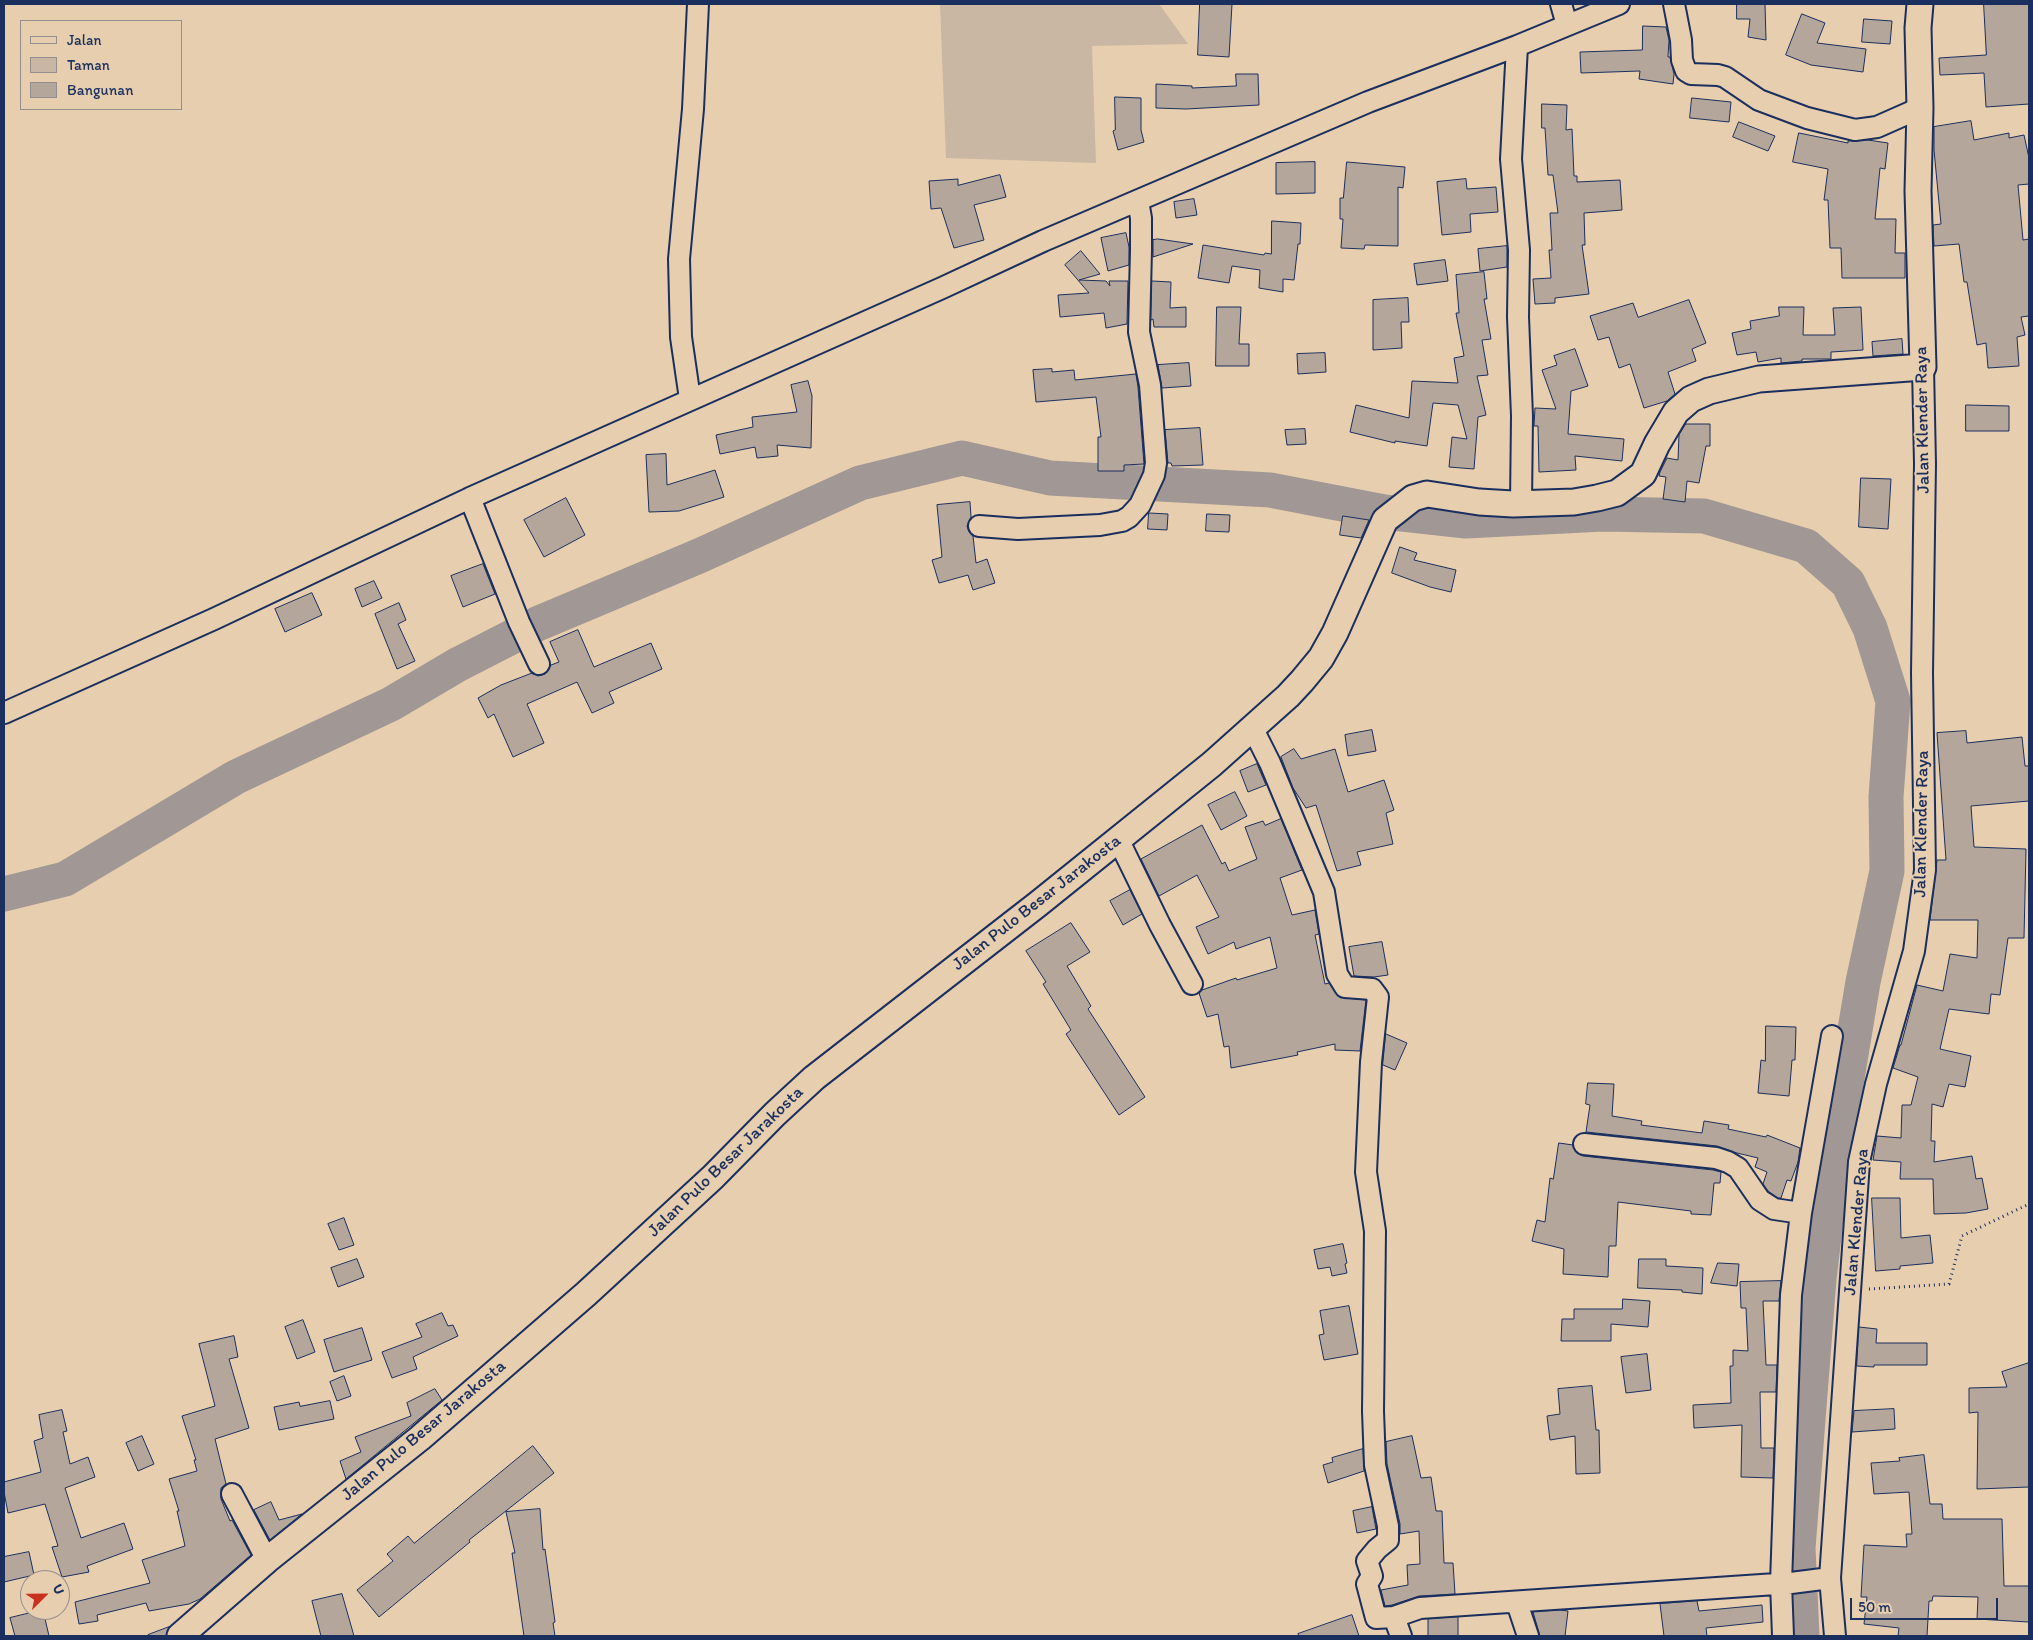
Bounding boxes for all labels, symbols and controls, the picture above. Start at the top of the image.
legend [20,20,182,110]
text: Jalan [67,31,101,49]
text: Taman [67,56,110,74]
text: Bangunan [67,81,134,99]
street label: Jalan Klender Raya [1911,346,1935,494]
street label: Jalan Klender Raya [1910,750,1934,898]
street label: Jalan Pulo Besar Jarakosta [948,830,1126,976]
street label: Jalan Pulo Besar Jarakosta [644,1082,808,1242]
street label: Jalan Klender Raya [1840,1148,1874,1296]
street label: Jalan Pulo Besar Jarakosta [337,1356,511,1506]
north arrow [20,1570,70,1620]
text: U [49,1582,68,1597]
scale bar [1853,1588,2000,1620]
text: 50 m [1858,1598,1891,1616]

